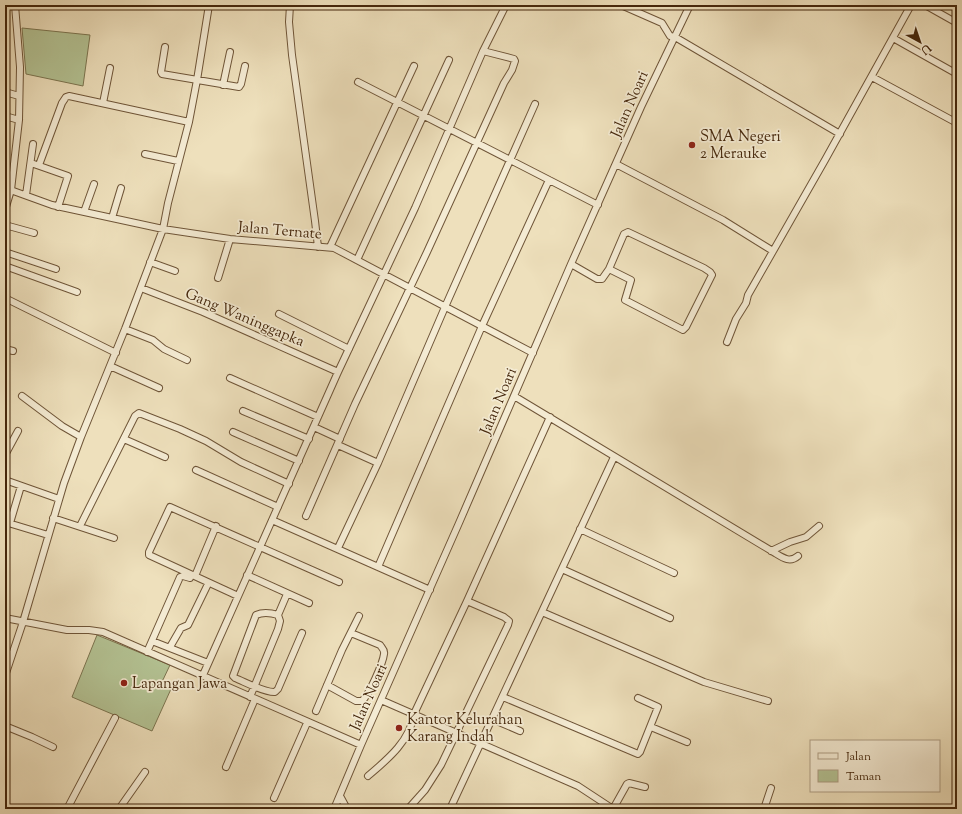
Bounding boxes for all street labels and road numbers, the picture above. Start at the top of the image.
street label: Jalan Noari [606,68,654,142]
street label: Jalan Ternate [236,217,323,246]
street label: Gang Waninggapka [182,284,307,353]
street label: Jalan Noari [475,365,523,439]
street label: Jalan Noari [345,661,393,735]

